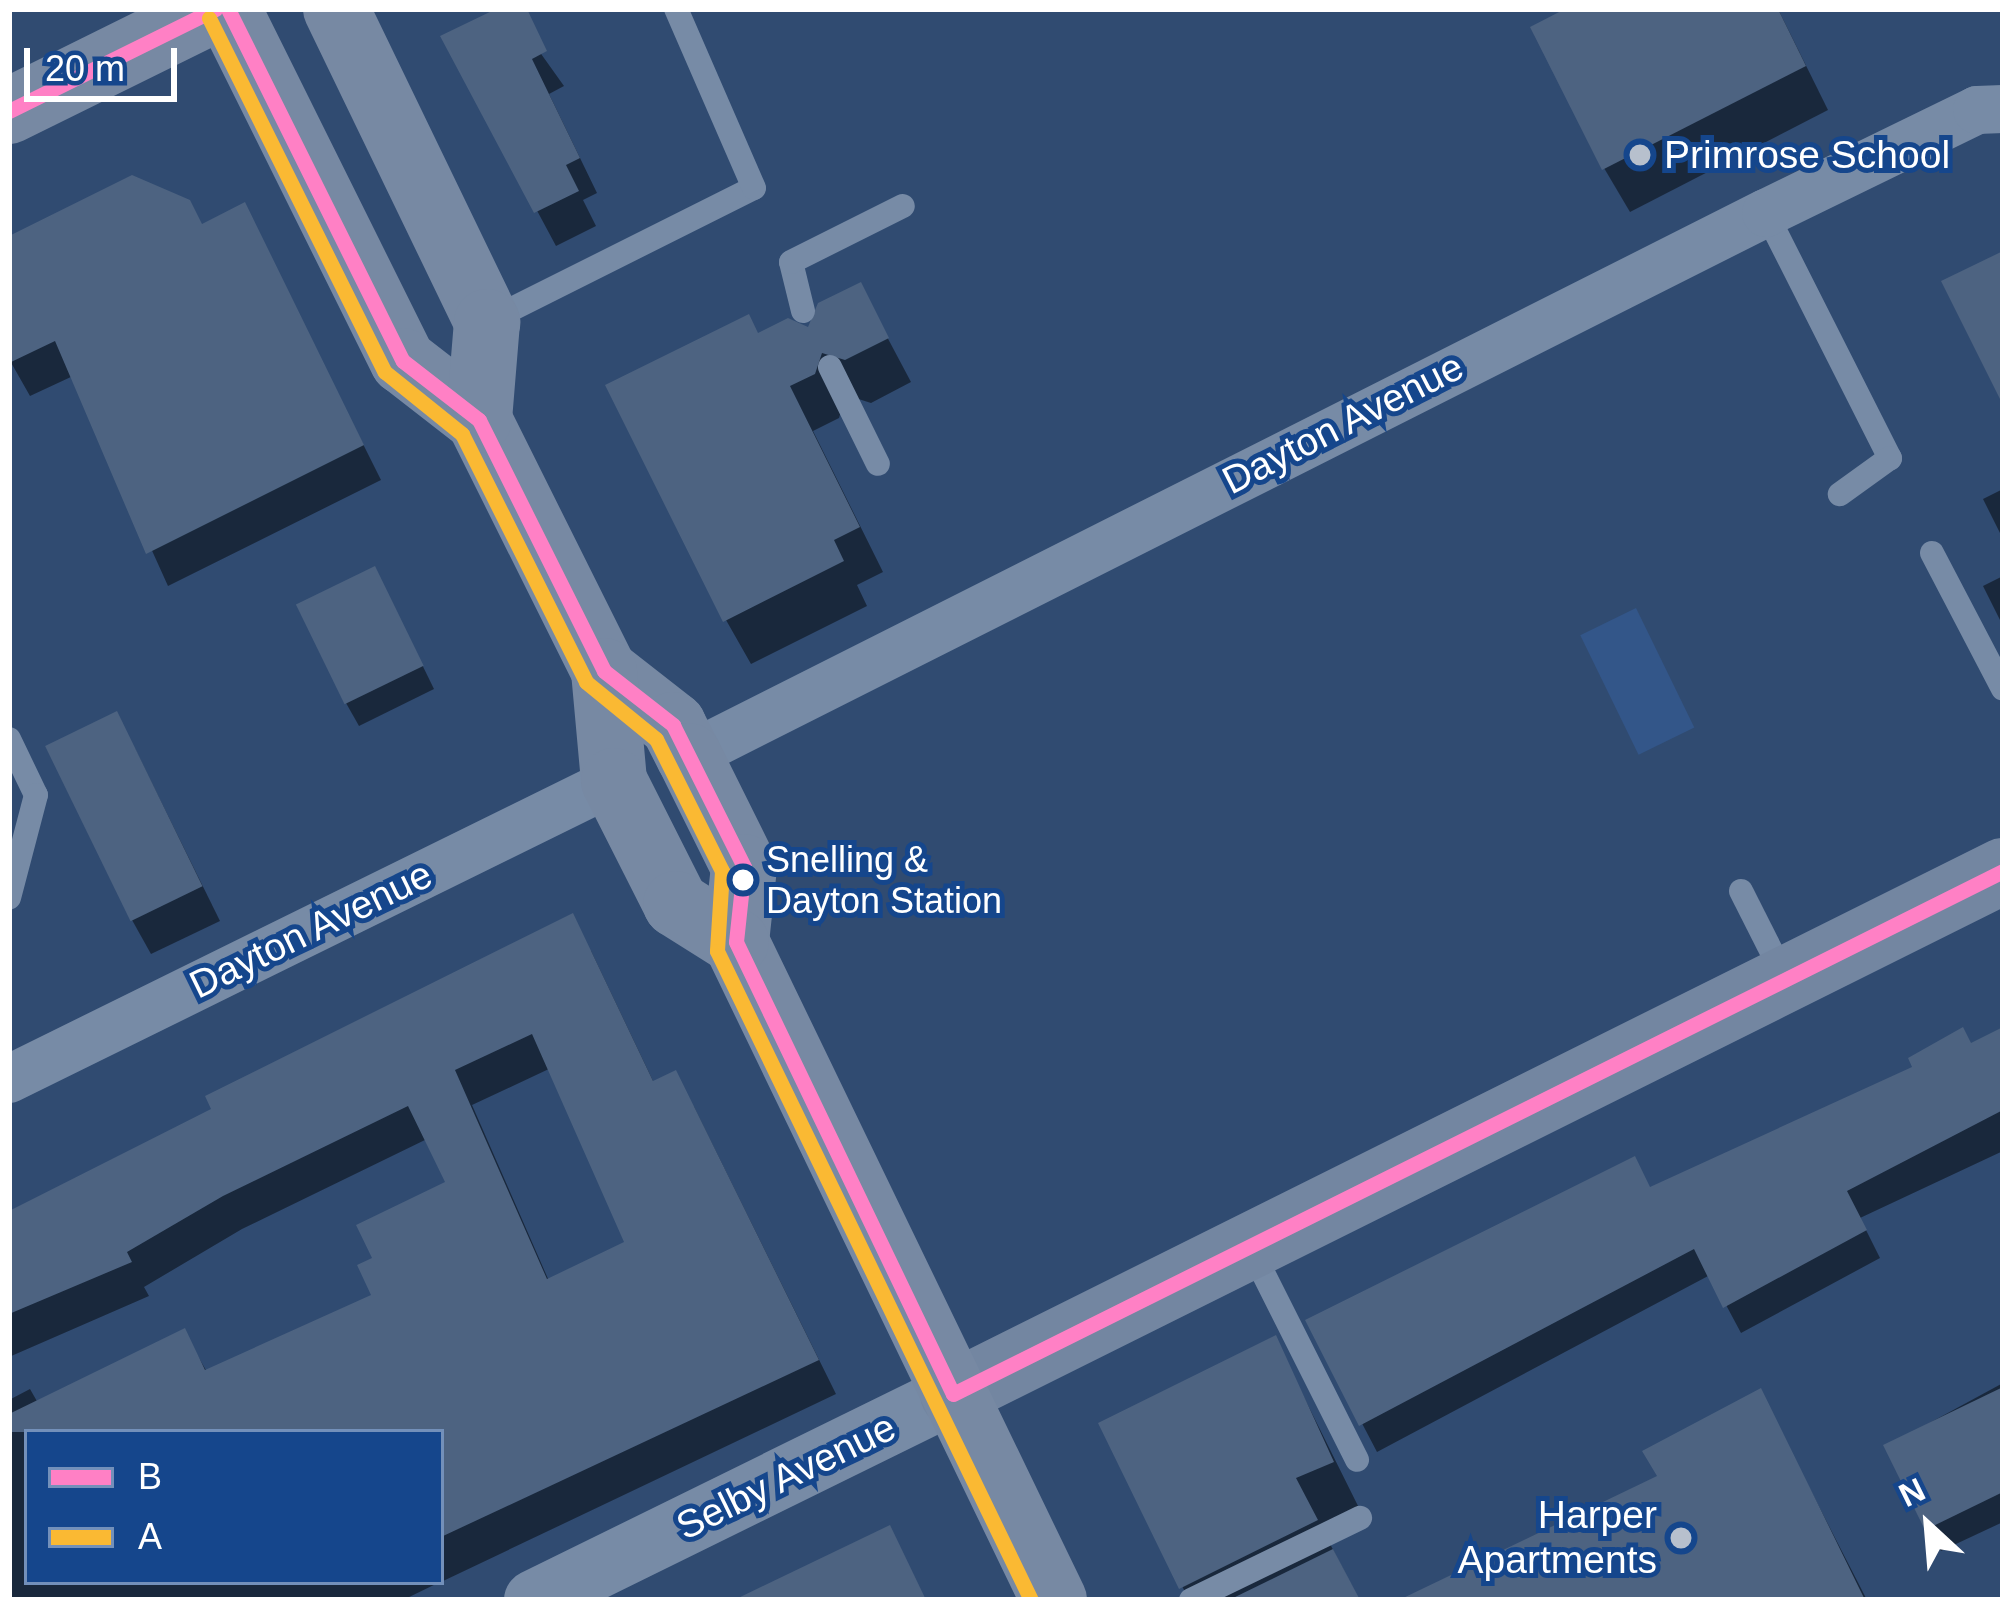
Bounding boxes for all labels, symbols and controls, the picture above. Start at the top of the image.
scale bar [30,24,183,98]
text: 20 m [45,48,125,89]
place label: Primrose School [1664,132,1950,178]
marker: Primrose School [1627,142,1653,168]
street label: Dayton Avenue [1214,343,1472,505]
place label: Snelling & Dayton Station [766,837,1002,922]
street label: Dayton Avenue [181,851,441,1009]
marker: Snelling & Dayton Station [732,869,754,891]
street label: Selby Avenue [668,1403,904,1551]
legend [24,1429,444,1585]
text: B [138,1456,162,1497]
north arrow [1868,1465,1988,1585]
text: N [1893,1470,1931,1514]
place label: Harper Apartments [1458,1493,1657,1584]
text: A [138,1516,162,1557]
marker: Harper Apartments [1668,1525,1694,1551]

